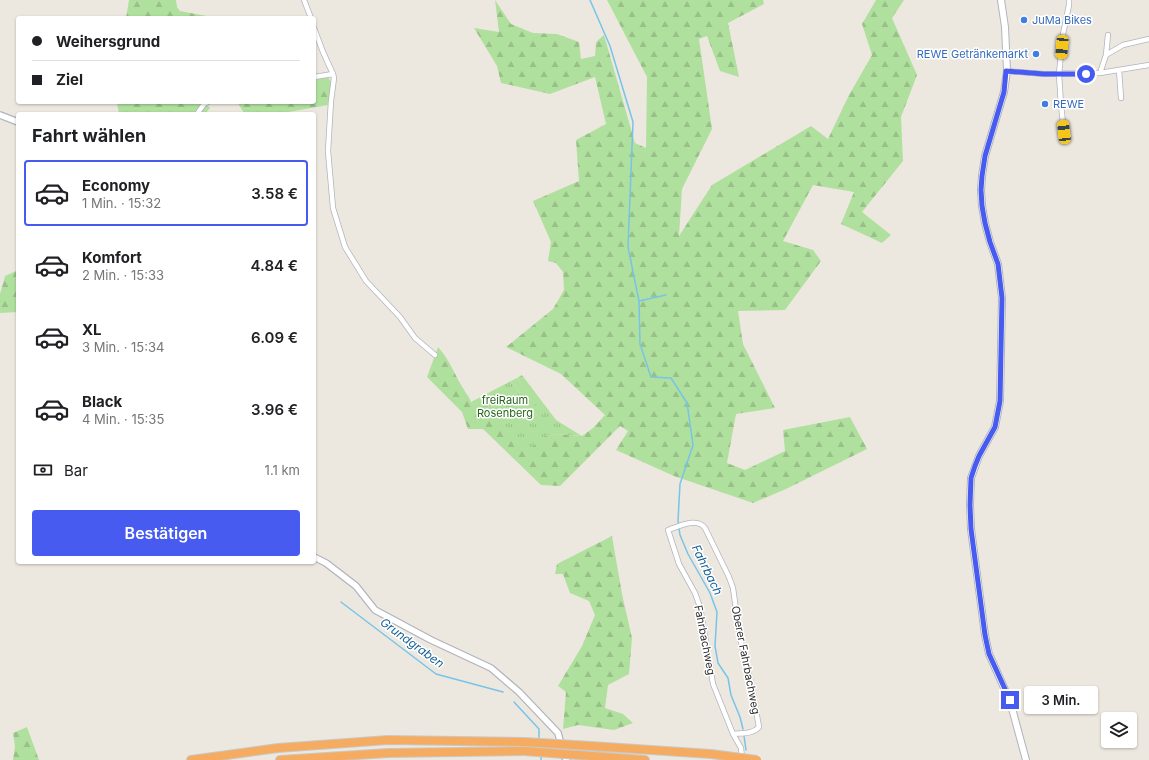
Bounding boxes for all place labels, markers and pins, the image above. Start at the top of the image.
place label: JuMa Bikes [1032,13,1092,27]
marker: JuMa Bikes [1019,15,1029,25]
place label: REWE Getränkemarkt [917,47,1028,61]
marker: REWE Getränkemarkt [1031,49,1041,59]
place label: REWE [1053,97,1084,111]
marker: REWE [1040,99,1050,109]

